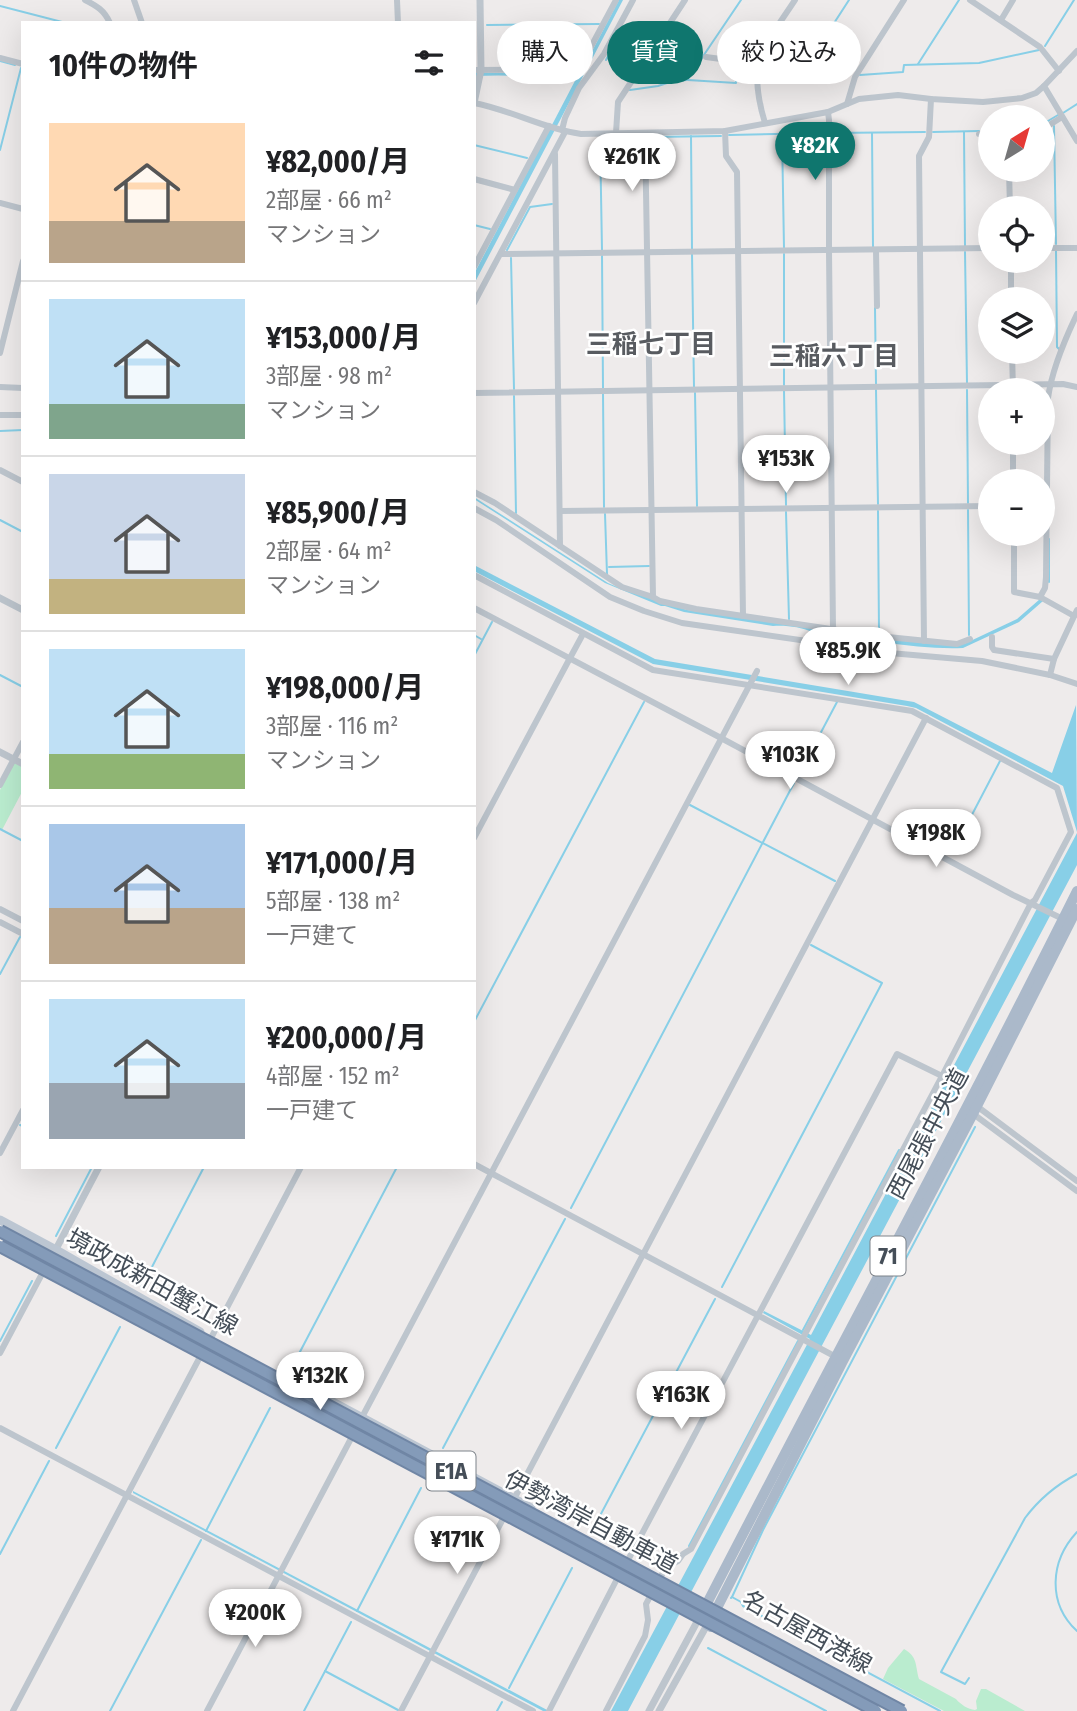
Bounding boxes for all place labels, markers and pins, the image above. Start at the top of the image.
pin: ¥82K [774,122,856,182]
pin: ¥261K [583,134,681,193]
pin: ¥153K [737,435,835,495]
pin: ¥85.9K [791,628,905,687]
pin: ¥103K [741,732,839,791]
pin: ¥198K [887,810,985,869]
pin: ¥132K [271,1352,369,1412]
pin: ¥163K [632,1372,730,1431]
pin: ¥171K [408,1516,506,1576]
pin: ¥200K [206,1590,304,1649]

